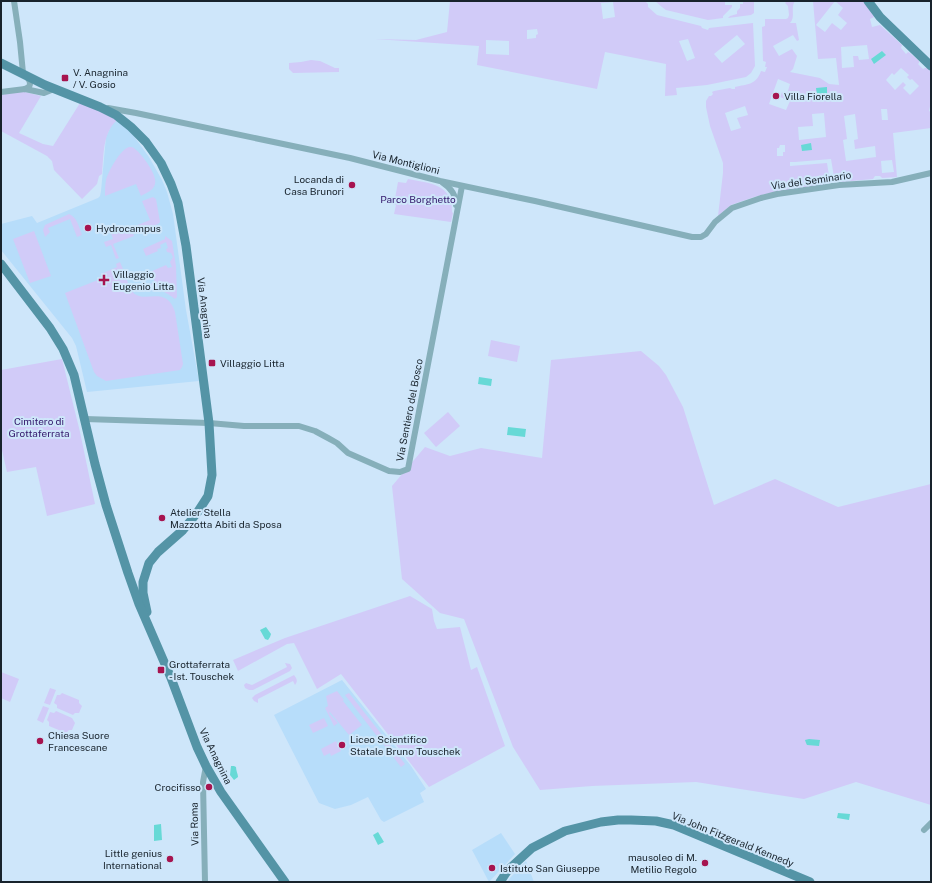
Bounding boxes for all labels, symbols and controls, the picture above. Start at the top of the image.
place label: V. Anagnina / V. Gosio [73,66,128,90]
marker: V. Anagnina / V. Gosio [60,73,70,83]
place label: Villa Fiorella [784,90,842,102]
marker: Villa Fiorella [771,91,781,101]
street label: Via Montiglioni [371,148,441,176]
street label: Via del Seminario [770,168,852,192]
place label: Locanda di Casa Brunori [284,173,344,197]
marker: Locanda di Casa Brunori [347,180,357,190]
park label: Parco Borghetto [380,193,456,205]
place label: Hydrocampus [96,222,161,234]
marker: Hydrocampus [83,223,93,233]
place label: Villaggio Eugenio Litta [113,268,174,292]
marker: Villaggio Eugenio Litta [98,274,110,286]
street label: Via Anagnina [195,277,215,339]
place label: Villaggio Litta [220,357,285,369]
street label: Via Sentiero del Bosco [393,357,425,462]
marker: Villaggio Litta [207,358,217,368]
park label: Cimitero di Grottaferrata [8,415,70,439]
place label: Atelier Stella Mazzotta Abiti da Sposa [170,506,282,530]
marker: Atelier Stella Mazzotta Abiti da Sposa [157,513,167,523]
place label: Grottaferrata - Ist. Touschek [169,658,234,682]
marker: Grottaferrata - Ist. Touschek [156,665,166,675]
street label: Via Anagnina [197,726,235,786]
place label: Chiesa Suore Francescane [48,729,110,753]
place label: Liceo Scientifico Statale Bruno Touschek [350,733,461,757]
marker: Chiesa Suore Francescane [35,736,45,746]
marker: Liceo Scientifico Statale Bruno Touschek [337,740,347,750]
place label: Crocifisso [155,781,201,793]
marker: Crocifisso [204,782,214,792]
street label: Via Roma [188,802,200,846]
street label: Via John Fitzgerald Kennedy [670,809,796,869]
place label: Little genius International [103,847,162,871]
place label: mausoleo di M. Metilio Regolo [628,851,697,875]
marker: Little genius International [165,854,175,864]
marker: mausoleo di M. Metilio Regolo [700,858,710,868]
place label: Istituto San Giuseppe [500,862,600,874]
marker: Istituto San Giuseppe [487,863,497,873]

